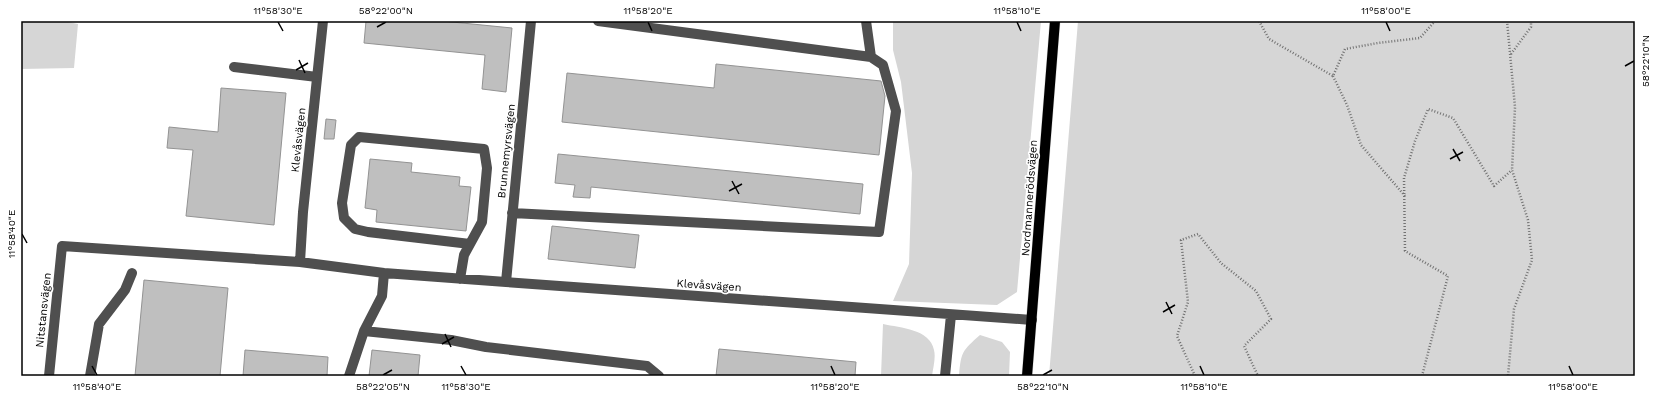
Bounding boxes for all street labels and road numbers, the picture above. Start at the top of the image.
street label: Brunnemyrsvägen [495,103,518,199]
street label: Klevåsvägen [289,107,308,173]
street label: Nordmannerödsvägen [1019,139,1040,257]
street label: Nitstansvägen [33,272,54,348]
street label: Klevåsvägen [676,277,742,294]

